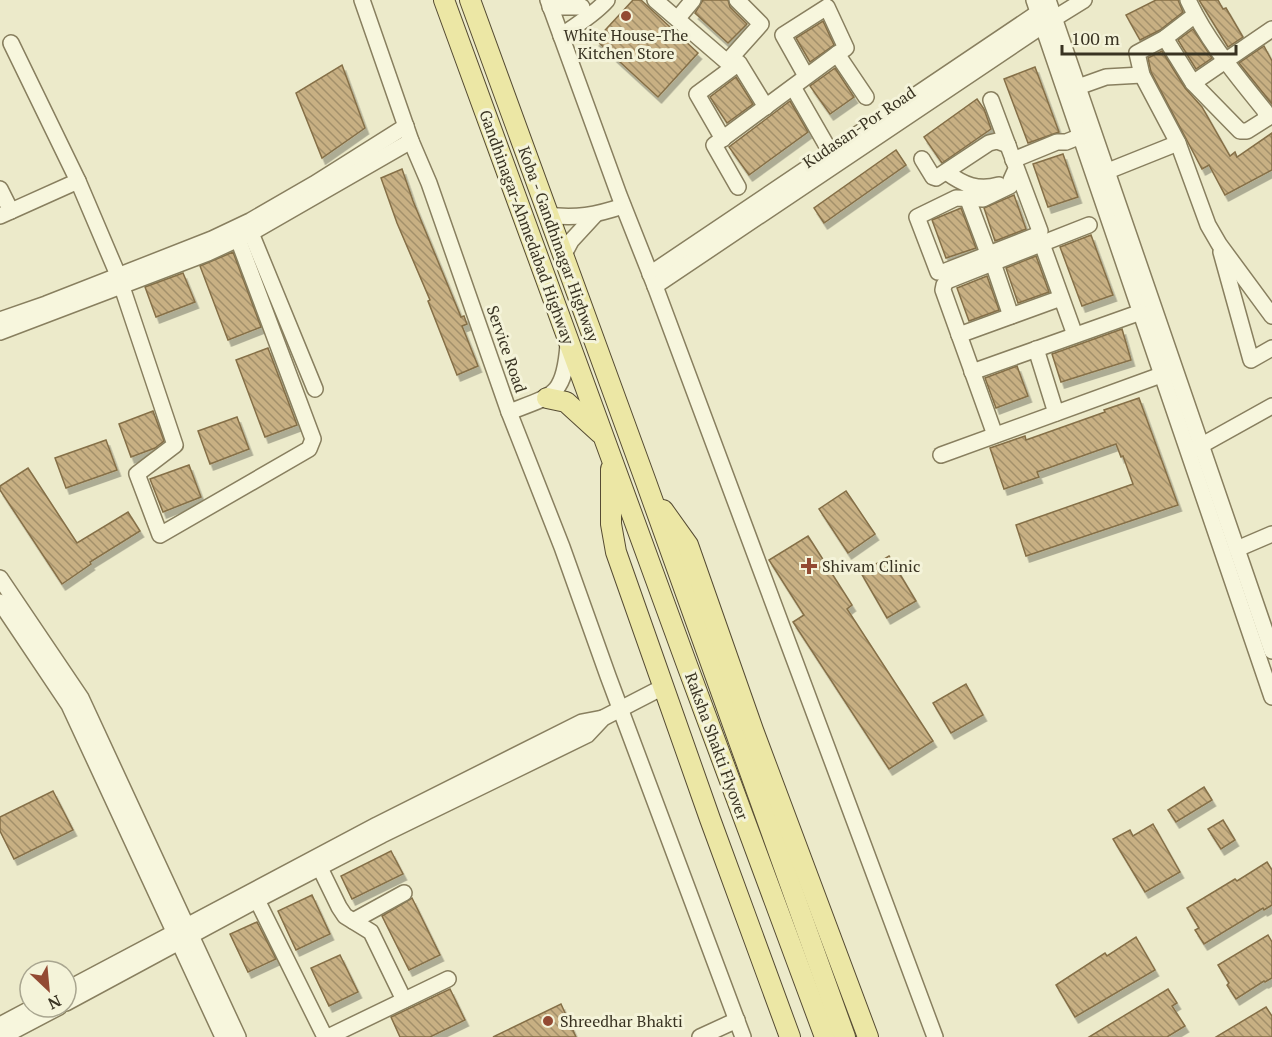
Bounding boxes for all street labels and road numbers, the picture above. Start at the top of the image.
street label: Kudasan-Por Road [798,81,920,173]
street label: Gandhinagar-Ahmedabad Highway [474,107,580,348]
street label: Koba - Gandhinagar Highway [513,143,605,346]
street label: Service Road [482,303,532,396]
street label: Raksha Shakti Flyover [680,669,754,824]

